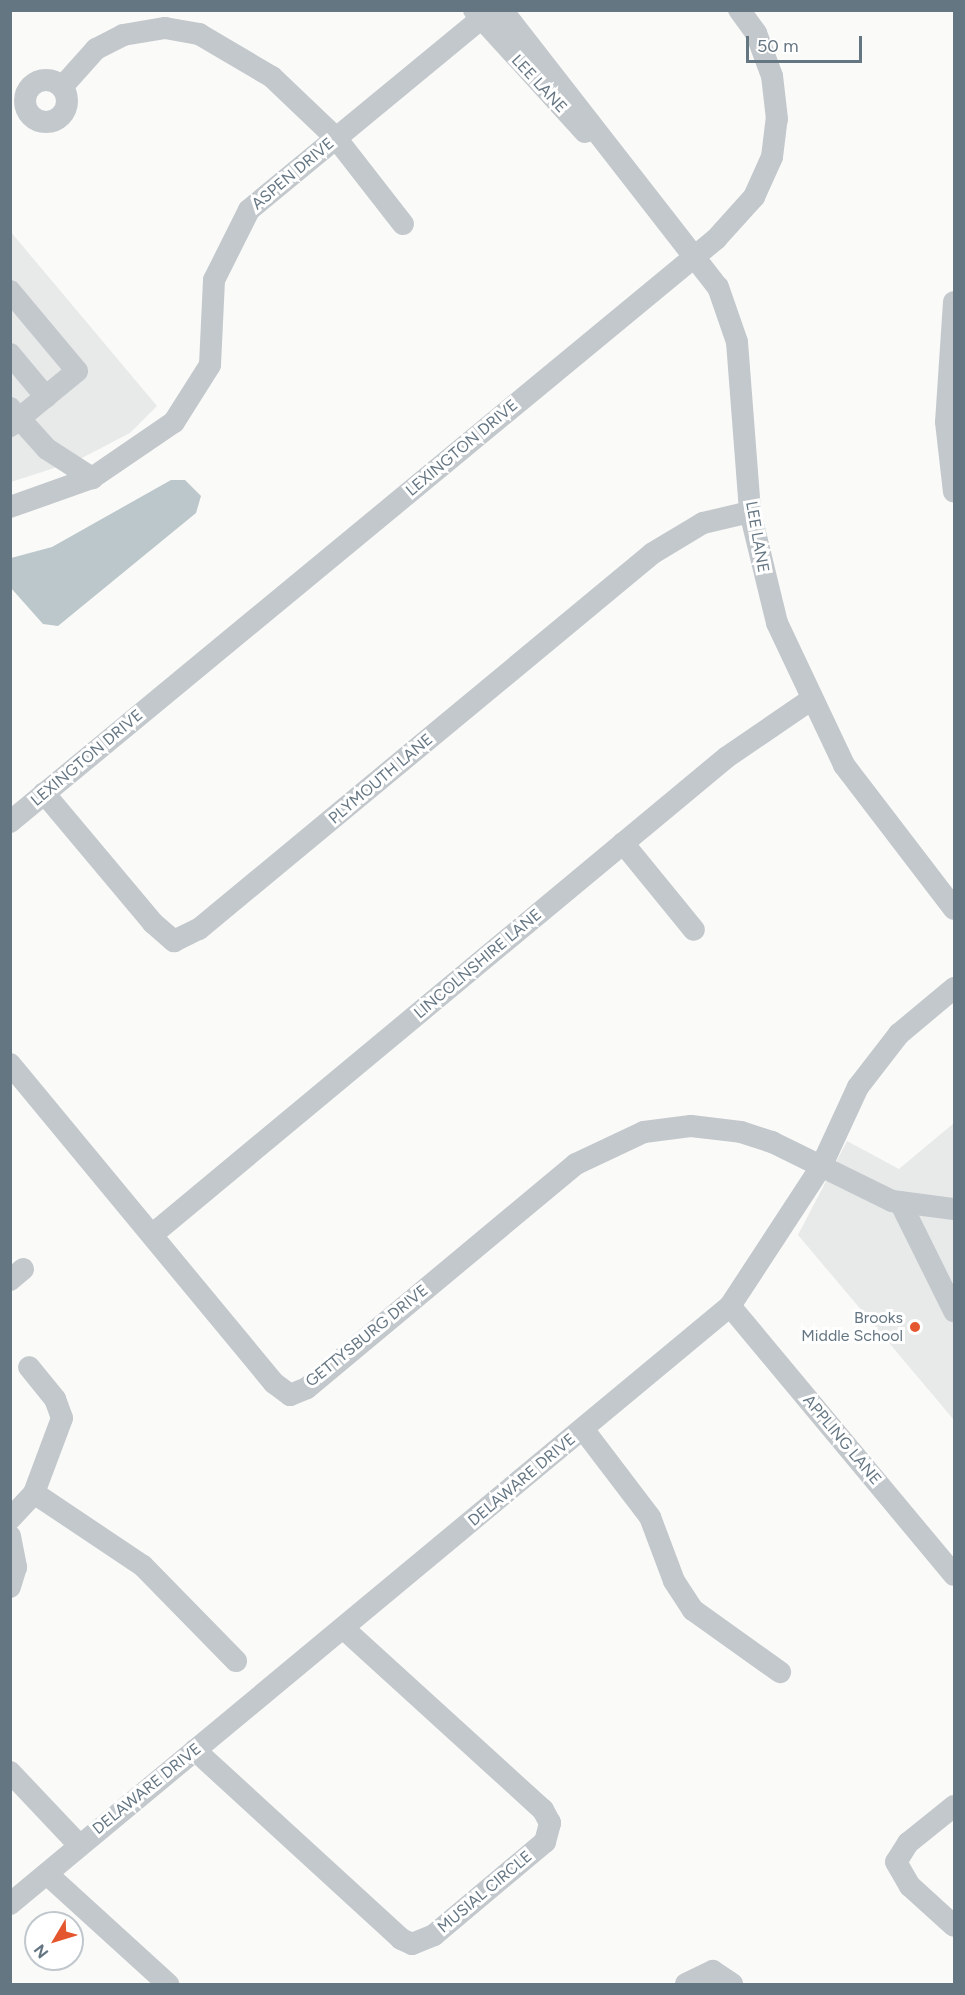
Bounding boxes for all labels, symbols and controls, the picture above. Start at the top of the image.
scale bar [749,24,864,62]
text: 50 m [757,35,799,57]
street label: LEE LANE [507,51,571,117]
street label: ASPEN DRIVE [248,134,338,214]
street label: LEXINGTON DRIVE [402,396,522,500]
street label: LEE LANE [741,500,773,574]
street label: LEXINGTON DRIVE [27,706,147,810]
street label: PLYMOUTH LANE [325,730,437,828]
street label: LINCOLNSHIRE LANE [410,905,546,1023]
street label: GETTYSBURG DRIVE [302,1281,432,1391]
place label: Brooks Middle School [801,1308,903,1346]
marker: Brooks Middle School [908,1320,922,1334]
street label: APPLING LANE [799,1391,885,1489]
street label: DELAWARE DRIVE [464,1430,580,1530]
street label: DELAWARE DRIVE [89,1739,205,1839]
street label: MUSIAL CIRCLE [434,1847,536,1937]
north arrow [24,1911,84,1971]
text: N [30,1940,52,1962]

